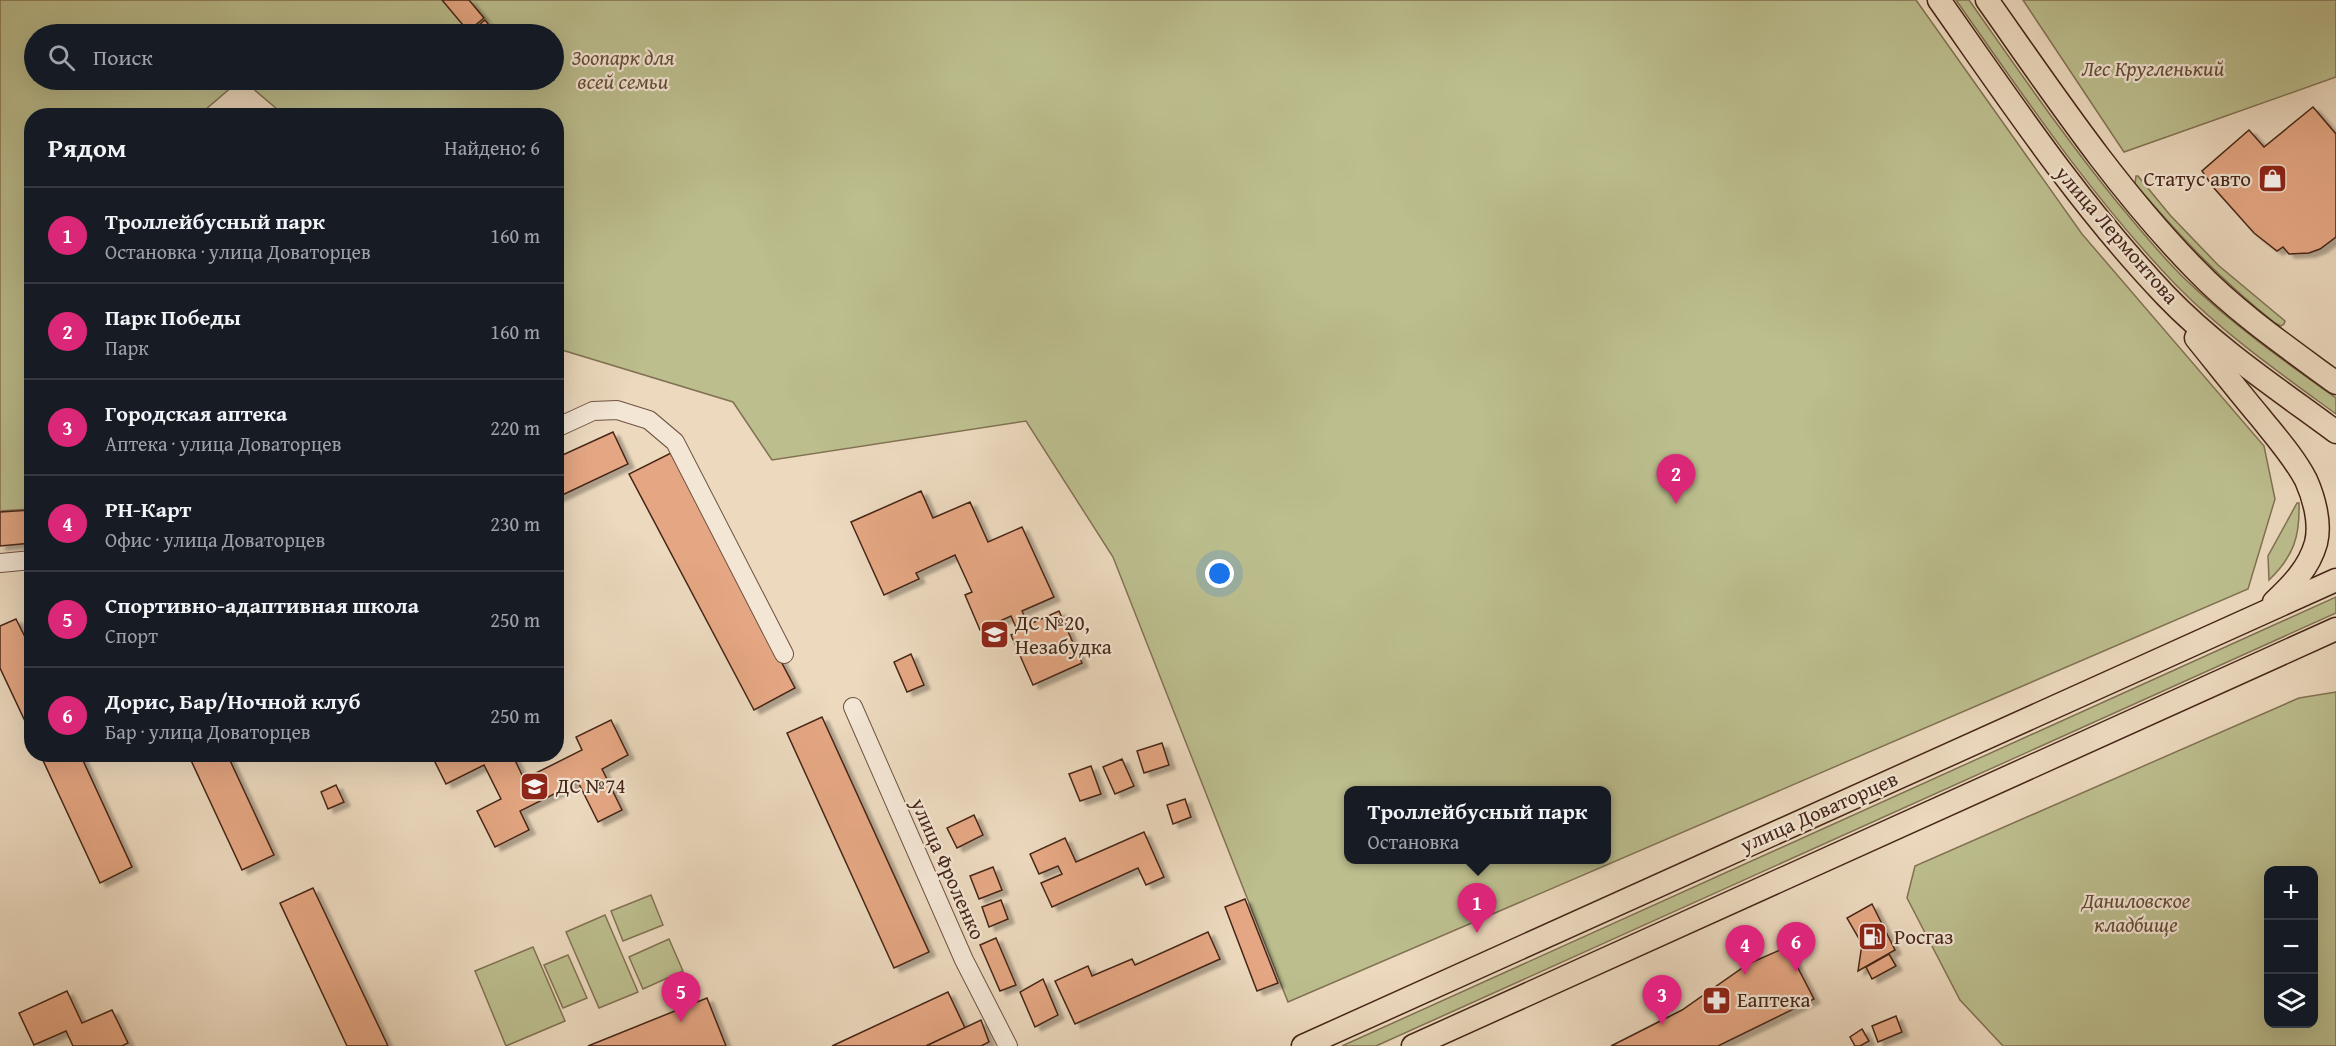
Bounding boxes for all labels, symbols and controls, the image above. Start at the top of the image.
search box [24,24,564,90]
icon: search [45,41,78,74]
text: Поиск [93,41,153,73]
park label: Зоопарк для всей семьи [572,42,674,97]
park label: Лес Кругленький [2082,53,2225,84]
text: Рядом [48,128,126,167]
text: Найдено: 6 [444,133,540,162]
street label: улица Лермонтова [2048,158,2186,311]
place label: Статус авто [2144,163,2251,194]
shop icon: Статус авто [2256,163,2288,195]
text: Троллейбусный парк [105,205,325,237]
text: 1 [62,221,73,250]
text: 160 m [490,221,540,250]
text: Остановка · улица Доваторцев [105,237,371,266]
text: Парк Победы [105,301,241,333]
text: 2 [62,317,73,346]
text: 160 m [490,317,540,346]
text: Парк [105,333,149,362]
text: Городская аптека [105,397,287,429]
text: 3 [62,413,73,442]
text: 220 m [490,413,540,442]
text: Аптека · улица Доваторцев [105,429,341,458]
pin: 2 [1656,454,1696,504]
text: РН-Карт [105,493,191,525]
text: 4 [62,509,73,538]
text: 230 m [490,509,540,538]
text: Офис · улица Доваторцев [105,525,325,554]
your location [1205,559,1234,588]
text: Спортивно-адаптивная школа [105,589,419,621]
text: 5 [62,605,73,634]
text: 250 m [490,605,540,634]
place label: ДС №20, Незабудка [1014,607,1112,662]
school or university icon: ДС №20, Незабудка [978,619,1010,651]
text: Спорт [105,621,158,650]
text: Дорис, Бар/Ночной клуб [105,685,360,717]
text: 6 [62,701,73,730]
text: 250 m [490,701,540,730]
text: Бар · улица Доваторцев [105,717,311,746]
street label: улица Доваторцев [1734,763,1903,861]
school or university icon: ДС №74 [519,770,551,802]
place label: ДС №74 [555,770,626,801]
popup [1344,786,1611,864]
street label: улица Фроленко [903,792,994,945]
text: Троллейбусный парк [1368,795,1587,827]
text: Остановка [1368,827,1459,856]
map controls [2264,866,2318,1028]
button: + [2264,866,2318,920]
pin: 1 [1458,884,1496,933]
park label: Даниловское кладбище [2081,885,2190,940]
button: − [2264,920,2318,974]
fuel station icon: Росгаз [1857,921,1889,953]
place label: Росгаз [1894,921,1953,952]
pin: 6 [1776,922,1816,972]
pin: 4 [1726,926,1764,975]
pin: 5 [662,972,700,1022]
button: layers [2264,974,2318,1028]
pin: 3 [1642,976,1682,1025]
pharmacy icon: Еаптека [1700,984,1732,1016]
place label: Еаптека [1737,984,1810,1015]

